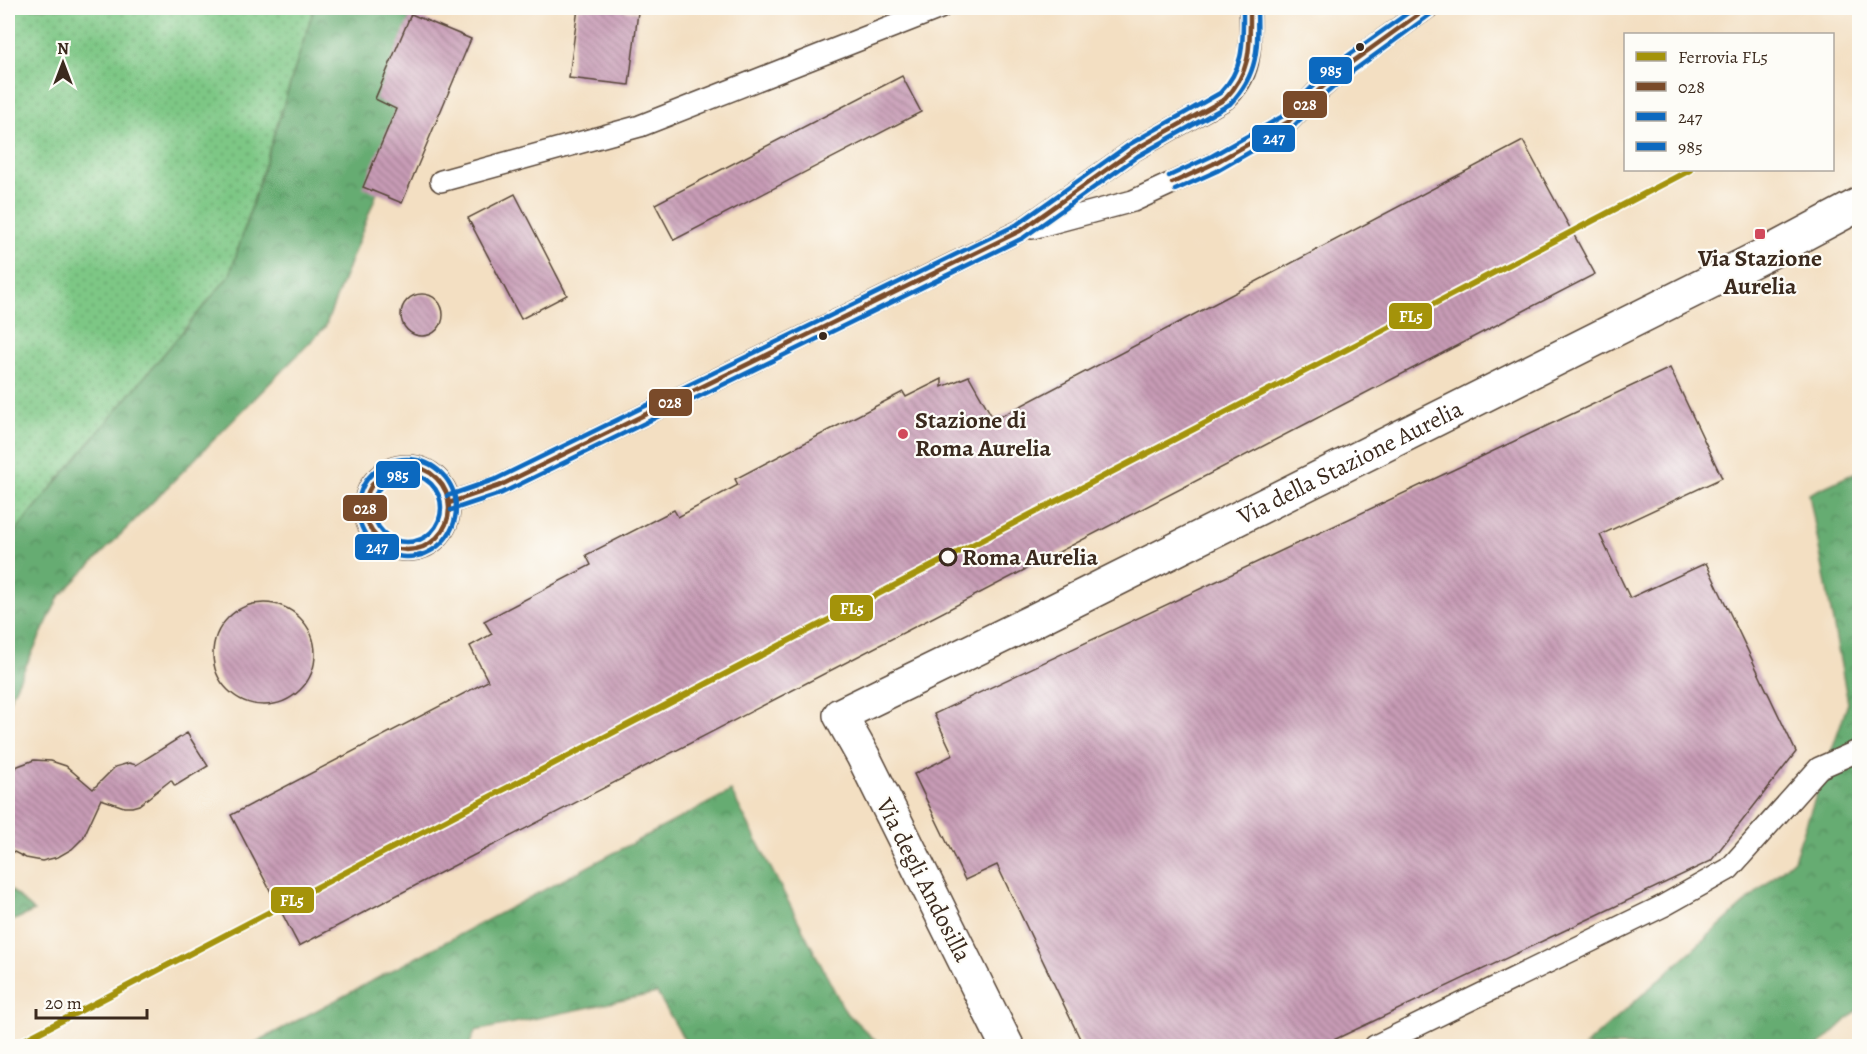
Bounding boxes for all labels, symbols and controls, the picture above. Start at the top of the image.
north arrow [33,33,93,93]
legend [1624,33,1834,171]
text: N [57,38,69,60]
unlabelled marker [1354,41,1366,53]
text: Ferrovia FL5 [1678,45,1768,69]
line badge: 985 [1308,56,1353,85]
text: 985 [1320,60,1342,82]
text: 028 [1678,75,1705,99]
line badge: 028 [1282,90,1328,119]
text: 028 [1293,94,1317,116]
text: 247 [1678,105,1703,129]
line badge: 247 [1251,124,1296,153]
text: 247 [1263,128,1285,150]
text: 985 [1678,135,1703,159]
marker: Via Stazione Aurelia [1753,227,1767,241]
place label: Via Stazione Aurelia [1697,242,1822,302]
line badge: FL5 [1388,302,1433,330]
text: FL5 [1399,306,1423,328]
unlabelled marker [817,330,829,342]
line badge: 028 [648,388,693,417]
text: 028 [658,392,682,414]
street label: Via della Stazione Aurelia [1231,392,1469,533]
place label: Stazione di Roma Aurelia [915,404,1051,464]
marker: Stazione di Roma Aurelia [896,427,910,441]
line badge: 985 [375,460,421,489]
text: 985 [387,465,409,487]
line badge: 028 [342,494,388,522]
text: 028 [353,498,377,520]
line badge: 247 [354,533,400,561]
text: 247 [366,537,388,559]
place label: Roma Aurelia [962,541,1098,573]
marker: Roma Aurelia [939,548,957,566]
line badge: FL5 [829,594,874,622]
text: FL5 [840,598,864,620]
street label: Via degli Andosilla [868,792,979,968]
line badge: FL5 [270,886,315,914]
text: FL5 [280,890,304,912]
scale bar [36,982,147,1020]
text: 20 m [45,991,82,1015]

